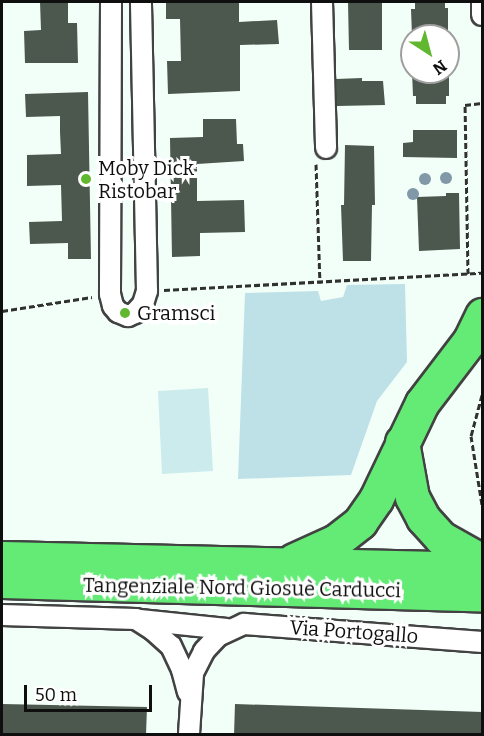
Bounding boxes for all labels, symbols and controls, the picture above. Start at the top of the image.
north arrow [400,24,460,84]
text: N [429,56,450,79]
place label: Moby Dick Ristobar [98,156,194,203]
marker: Moby Dick Ristobar [79,172,93,186]
place label: Gramsci [137,301,215,325]
marker: Gramsci [118,306,132,320]
street label: Tangenziale Nord Giosuè Carducci [83,573,401,603]
street label: Via Portogallo [289,616,419,648]
scale bar [27,673,154,711]
text: 50 m [35,684,77,706]

